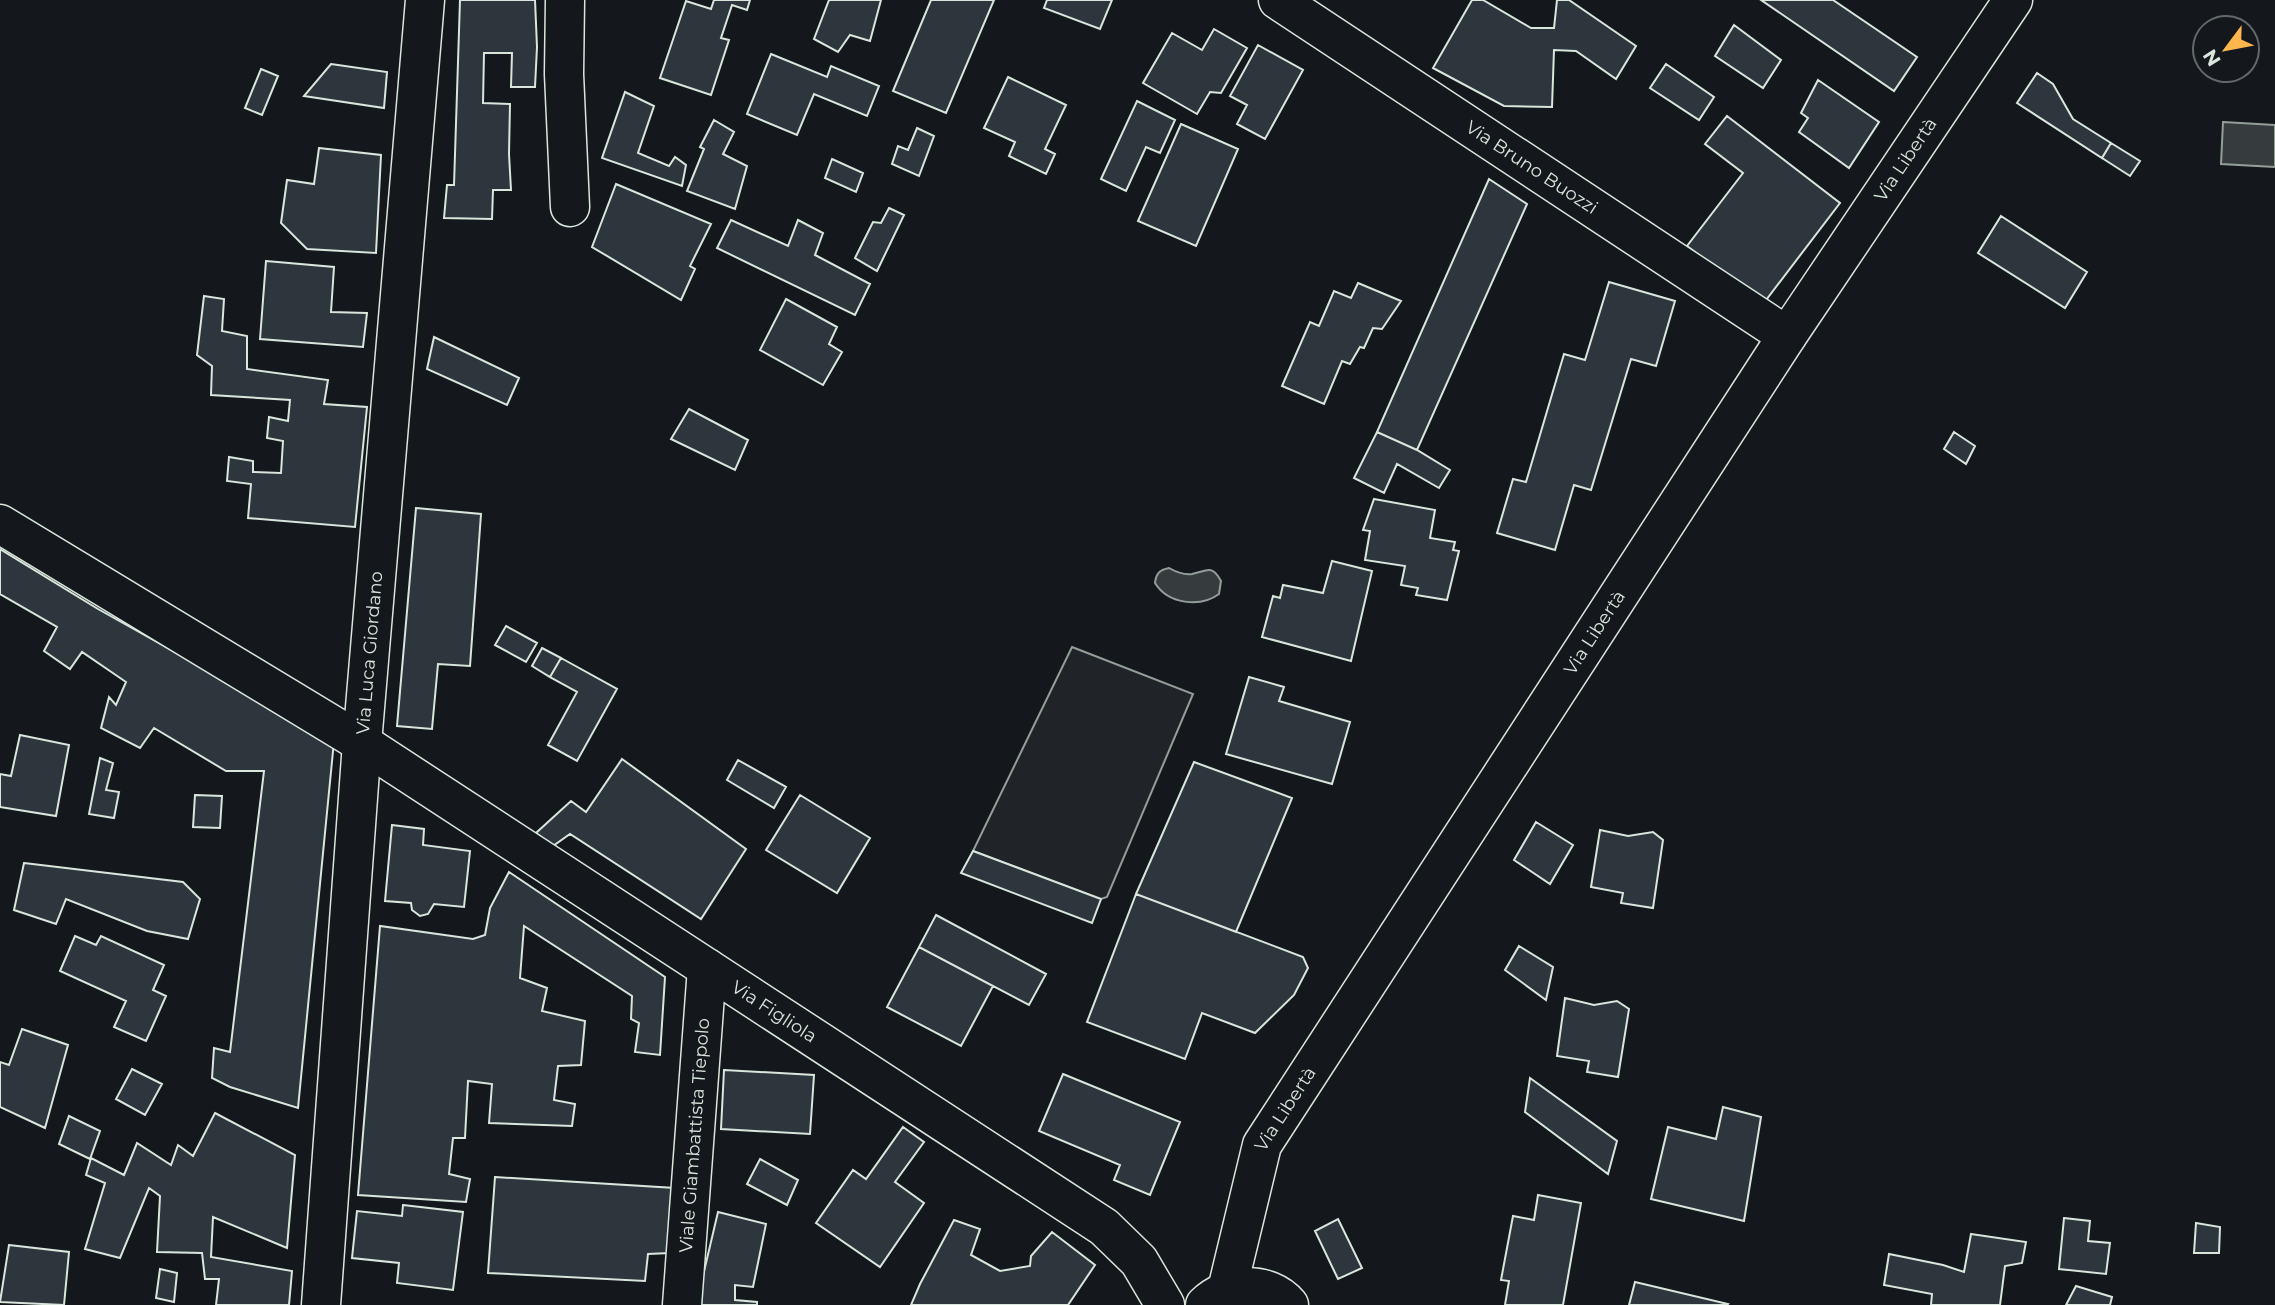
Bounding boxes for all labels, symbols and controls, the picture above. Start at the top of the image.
north arrow [2191,14,2261,84]
text: N [2198,45,2226,70]
street label: Via Libertà [1870,114,1941,206]
street label: Via Bruno Buozzi [1462,116,1602,219]
street label: Via Luca Giordano [352,570,388,735]
street label: Via Libertà [1559,586,1630,679]
street label: Via Figliola [727,976,821,1048]
street label: Viale Giambattista Tiepolo [675,1017,714,1254]
street label: Via Libertà [1250,1063,1321,1155]

